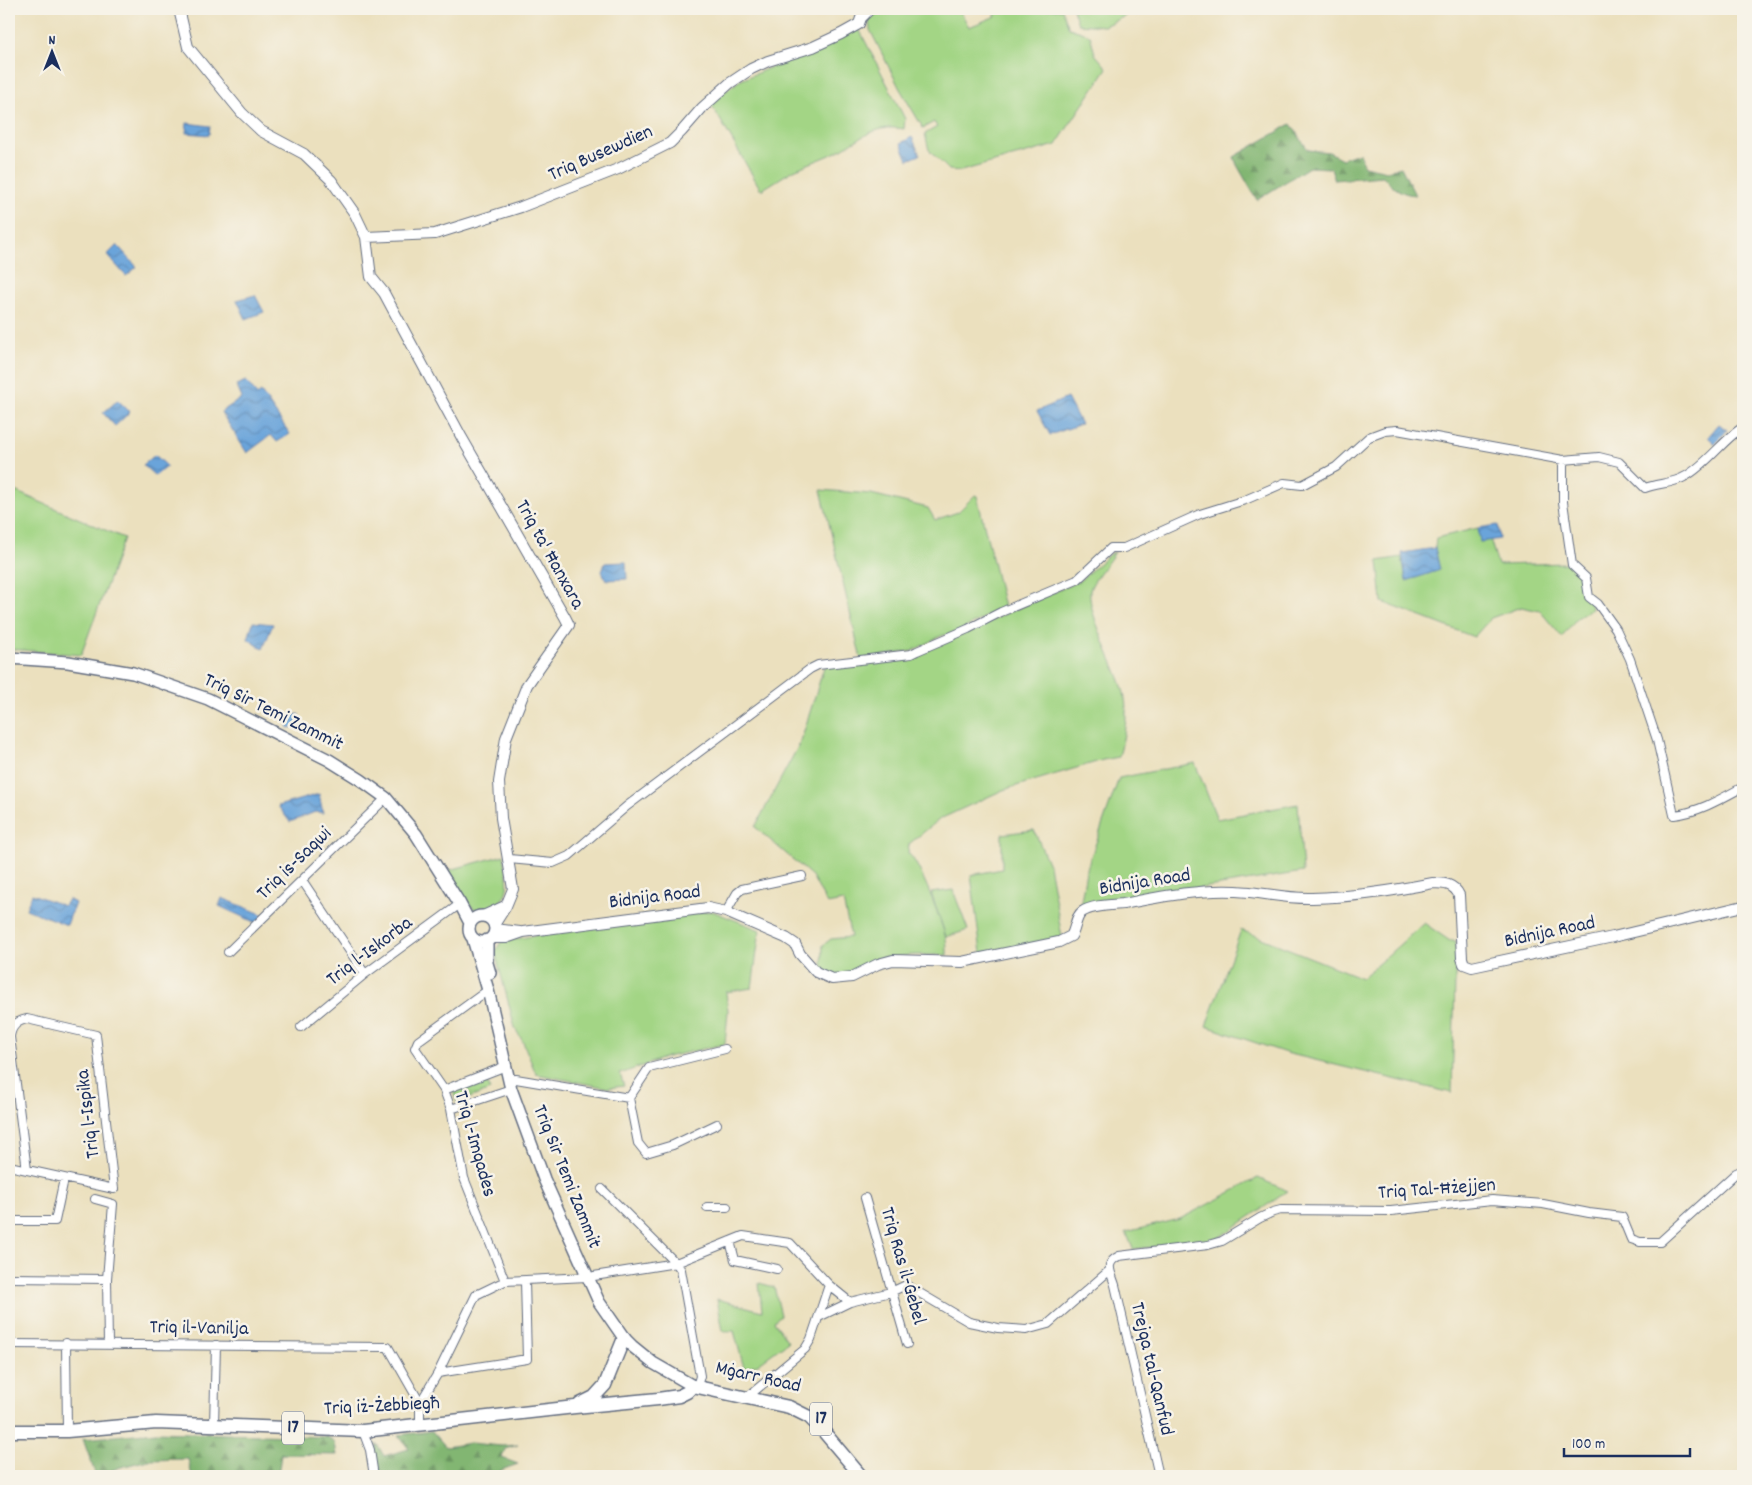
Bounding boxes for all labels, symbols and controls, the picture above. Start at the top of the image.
north arrow [28,28,78,78]
text: N [49,31,56,51]
street label: Triq Busewdien [544,118,658,190]
street label: Triq ta' Ħanxara [507,495,591,615]
street label: Triq Sir Temi Zammit [198,667,348,759]
street label: Triq is-Saqwi [251,821,339,907]
street label: Bidnija Road [1097,862,1193,904]
street label: Bidnija Road [608,878,702,918]
street label: Triq l-Iskorba [321,910,419,994]
street label: Bidnija Road [1502,910,1598,956]
street label: Triq l-Ispika [70,1067,108,1160]
street label: Triq l-Imqades [446,1088,502,1200]
street label: Triq Sir Temi Zammit [524,1101,608,1253]
street label: Triq Tal-Ħżejjen [1377,1172,1497,1208]
street label: Triq Ras il-Ġebel [872,1204,932,1328]
street label: Trejqa tal-Qanfud [1122,1300,1180,1438]
street label: Triq il-Vanilja [149,1314,249,1344]
street label: Mġarr Road [713,1355,803,1401]
street label: Triq iż-Żebbiegħ [323,1390,441,1424]
road number: 17 [810,1402,832,1436]
road number: 17 [282,1412,304,1445]
scale bar [1564,1425,1691,1457]
text: 100 m [1572,1434,1605,1456]

